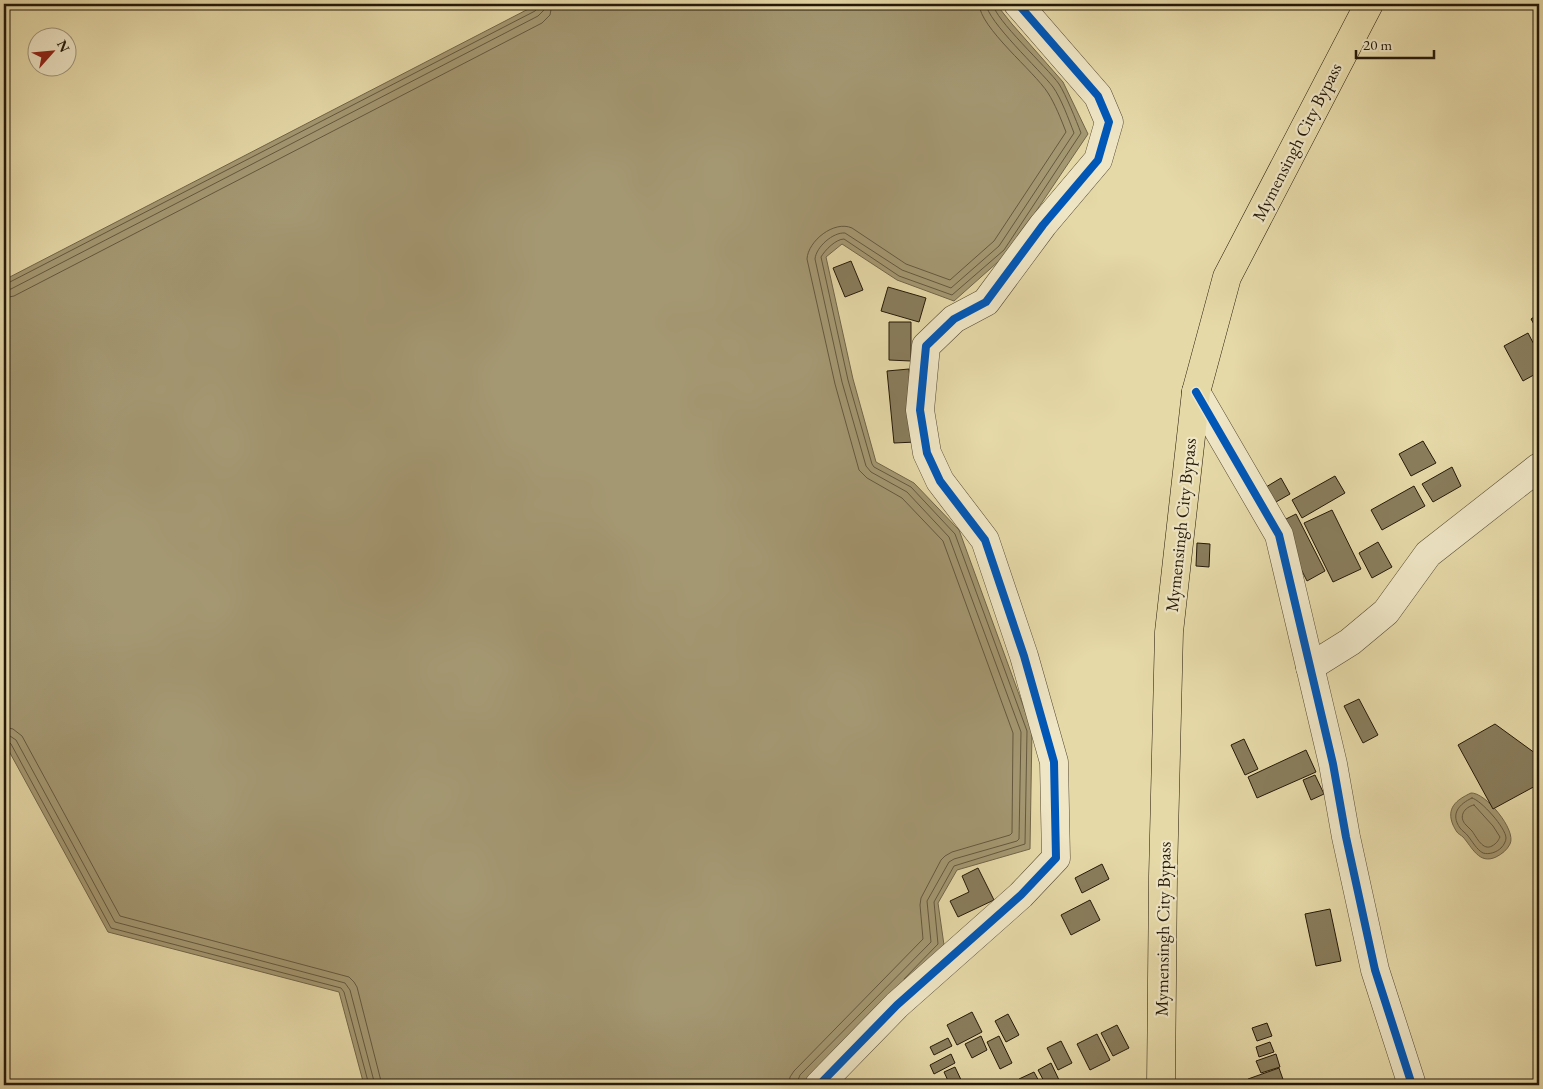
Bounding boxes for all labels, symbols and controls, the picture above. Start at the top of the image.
north arrow [28,28,78,78]
scale bar [1356,28,1433,60]
text: 20 m [1363,35,1392,54]
text: N [53,37,74,56]
street label: Mymensingh City Bypass [1247,58,1347,225]
street label: Mymensingh City Bypass [1160,437,1201,613]
street label: Mymensingh City Bypass [1149,841,1176,1017]

